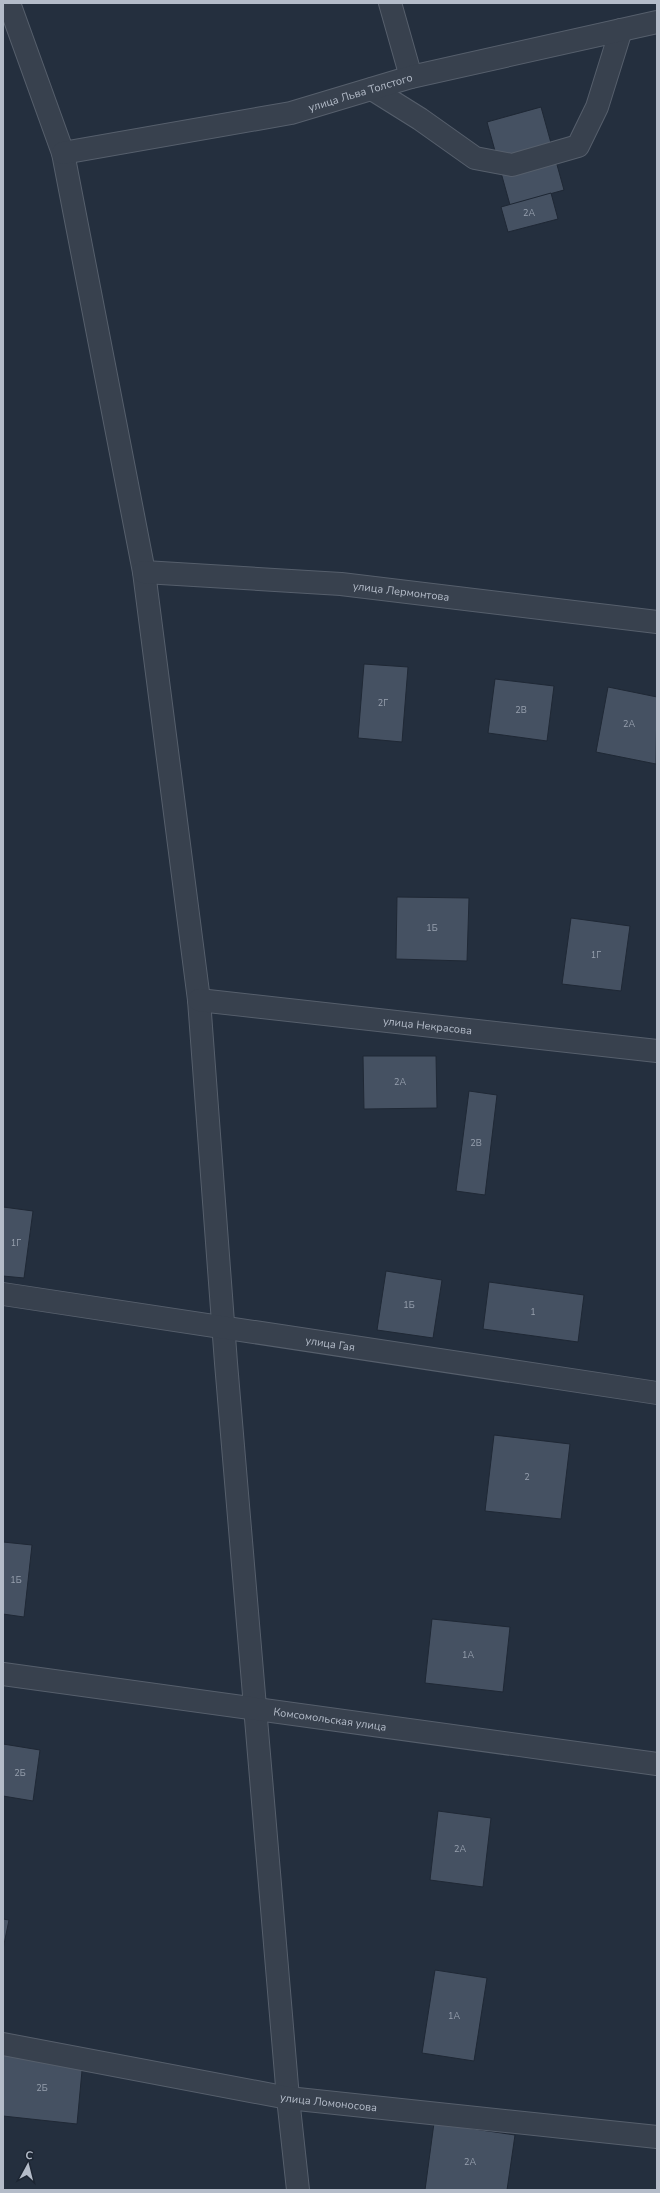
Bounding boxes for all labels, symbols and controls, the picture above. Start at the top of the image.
street label: улица Льва Толстого [307,69,414,115]
house number: 2А [523,207,535,219]
street label: улица Лермонтова [352,578,450,604]
house number: 2Г [378,697,388,709]
house number: 2В [515,704,527,716]
house number: 2А [623,718,635,730]
house number: 1Б [426,922,438,934]
house number: 1Г [591,949,601,961]
street label: улица Некрасова [382,1013,473,1038]
house number: 2А [394,1076,406,1088]
house number: 2В [470,1137,482,1149]
house number: 1Г [11,1237,21,1249]
house number: 1Б [403,1299,415,1311]
house number: 1 [530,1306,536,1318]
street label: улица Гая [304,1332,356,1355]
house number: 2 [524,1471,530,1483]
house number: 1Б [10,1574,22,1586]
house number: 1А [462,1649,474,1661]
street label: Комсомольская улица [272,1704,387,1734]
house number: 2Б [14,1767,26,1779]
house number: 2А [454,1843,466,1855]
house number: 1А [448,2010,460,2022]
house number: 2Б [36,2082,48,2094]
street label: улица Ломоносова [279,2089,378,2115]
north arrow [8,2145,48,2185]
text: С [25,2148,34,2164]
house number: 2А [464,2156,476,2168]

